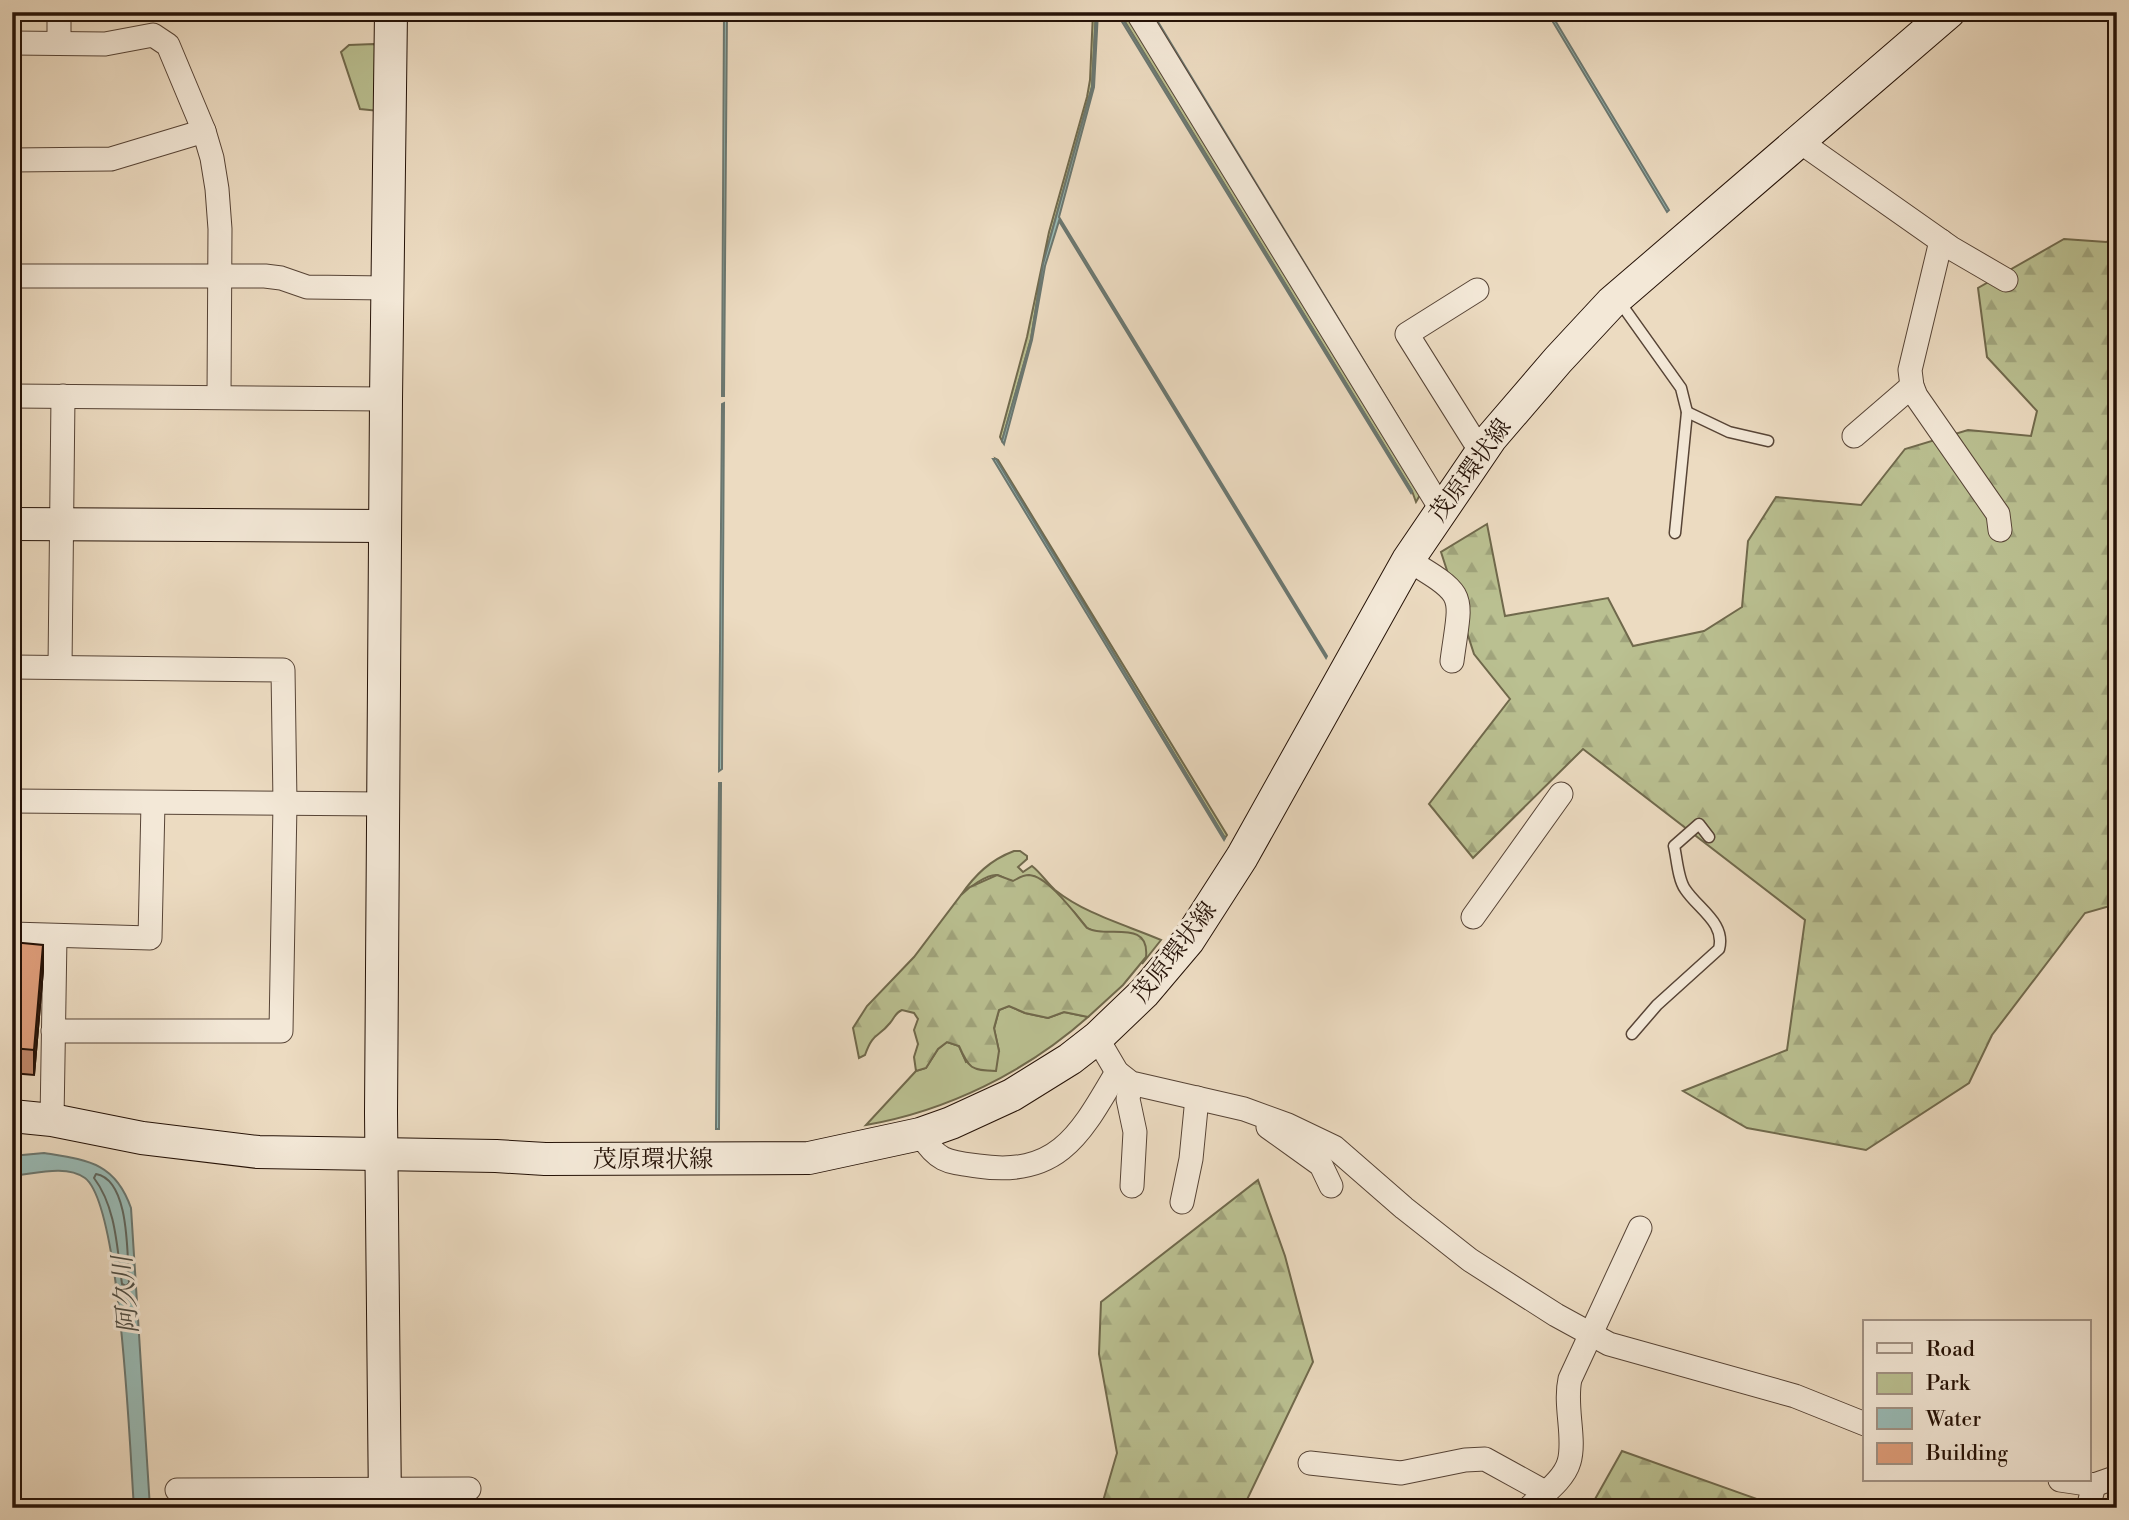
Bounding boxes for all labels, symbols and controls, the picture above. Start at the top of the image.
street label: 茂原環状線 [1423,413,1518,528]
street label: 茂原環状線 [1126,896,1224,1009]
street label: 茂原環状線 [593,1145,713,1175]
water label: 阿久川 [106,1252,145,1335]
legend [1863,1320,2090,1482]
text: Road [1926,1337,1975,1363]
text: Park [1926,1371,1971,1397]
text: Water [1925,1407,1981,1433]
text: Building [1925,1441,2008,1467]

